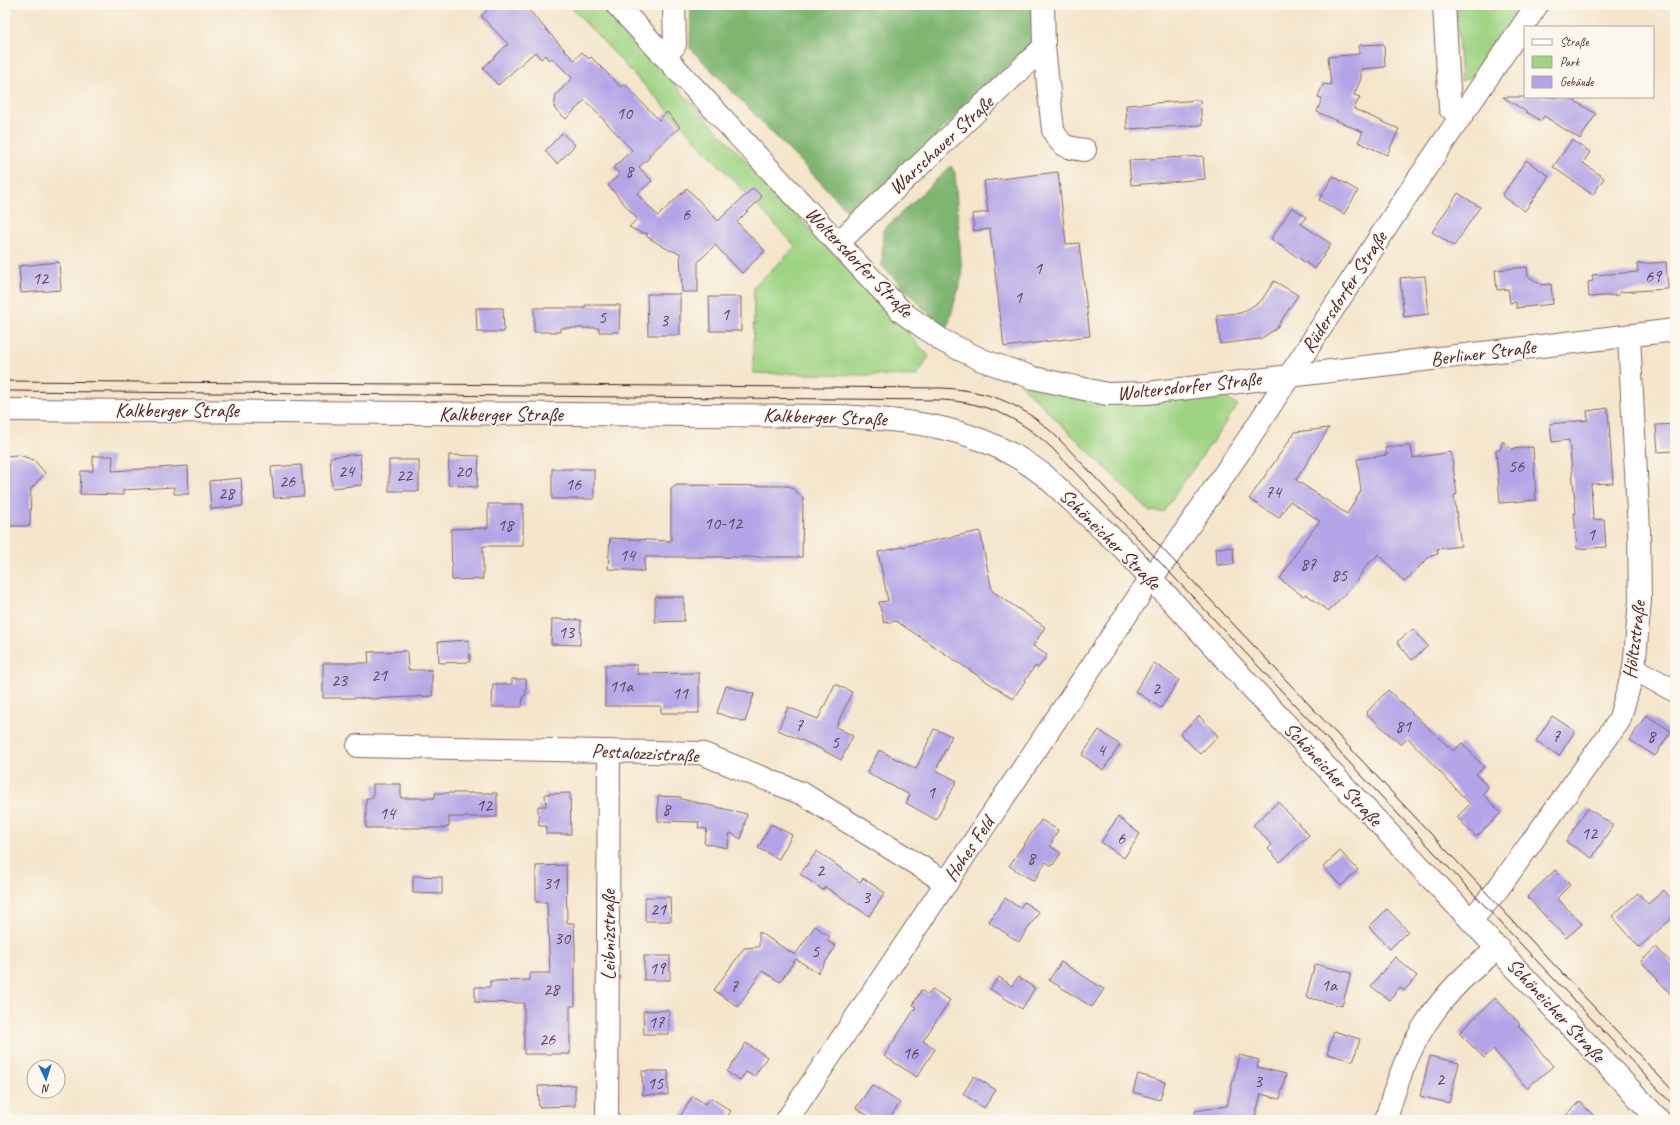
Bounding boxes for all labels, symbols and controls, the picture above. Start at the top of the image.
legend [1524,26,1654,98]
text: Straße [1560,34,1589,50]
text: Park [1560,54,1581,70]
text: Gebäude [1560,74,1594,90]
street label: Warschauer Straße [884,89,1000,200]
house number: 10 [616,102,634,124]
house number: 8 [625,160,635,182]
street label: Woltersdorfer Straße [800,201,919,324]
house number: 6 [682,203,691,225]
street label: Rüdersdorfer Straße [1295,225,1393,357]
house number: 1 [1034,257,1043,279]
house number: 69 [1645,265,1663,287]
house number: 12 [32,267,50,289]
house number: 1 [1014,286,1023,308]
house number: 1 [721,303,730,325]
house number: 5 [598,306,607,328]
house number: 3 [660,309,670,331]
street label: Berliner Straße [1429,334,1538,372]
street label: Woltersdorfer Straße [1116,366,1264,406]
street label: Kalkberger Straße [115,398,240,423]
street label: Kalkberger Straße [439,402,564,427]
street label: Kalkberger Straße [763,402,889,432]
house number: 56 [1508,455,1525,477]
house number: 24 [338,460,356,482]
house number: 20 [455,460,473,482]
house number: 22 [396,464,414,486]
house number: 26 [279,470,296,492]
house number: 16 [565,473,582,495]
house number: 74 [1265,481,1283,503]
house number: 28 [218,482,236,504]
street label: Schöneicher Straße [1054,483,1167,596]
house number: 10-12 [704,512,744,534]
house number: 18 [497,514,515,536]
house number: 1 [1587,523,1596,545]
house number: 14 [619,544,637,566]
house number: 87 [1300,553,1317,575]
house number: 85 [1331,564,1348,586]
street label: Höltzstraße [1617,598,1651,680]
house number: 13 [558,621,576,643]
house number: 21 [371,664,388,686]
house number: 23 [331,669,349,691]
house number: 11a [609,675,634,697]
house number: 2 [1152,677,1162,699]
house number: 11 [672,682,689,704]
house number: 7 [795,714,804,736]
house number: 81 [1395,715,1412,737]
street label: Schöneicher Straße [1278,717,1389,832]
house number: 7 [1552,725,1561,747]
house number: 8 [1647,725,1657,747]
house number: 5 [831,731,840,753]
street label: Pestalozzistraße [591,738,700,768]
house number: 4 [1097,739,1107,761]
house number: 1 [927,781,936,803]
house number: 12 [476,794,494,816]
house number: 8 [662,798,672,820]
house number: 14 [379,802,397,824]
street label: Hohes Feld [938,809,1001,886]
house number: 12 [1581,822,1599,844]
house number: 6 [1117,827,1126,849]
house number: 8 [1027,847,1037,869]
house number: 2 [816,859,826,881]
house number: 31 [543,872,560,894]
house number: 3 [862,886,872,908]
street label: Leibnizstraße [596,888,621,980]
house number: 21 [650,898,667,920]
house number: 30 [554,927,572,949]
house number: 5 [811,940,820,962]
street label: Schöneicher Straße [1501,953,1612,1068]
house number: 19 [649,957,667,979]
house number: 1a [1321,974,1338,996]
house number: 7 [730,975,739,997]
house number: 28 [543,978,561,1000]
house number: 17 [648,1011,665,1033]
house number: 26 [539,1028,556,1050]
house number: 16 [902,1042,919,1064]
north arrow [26,1059,66,1099]
house number: 2 [1436,1068,1446,1090]
house number: 3 [1254,1070,1264,1092]
house number: 15 [647,1072,664,1094]
text: N [41,1082,51,1096]

